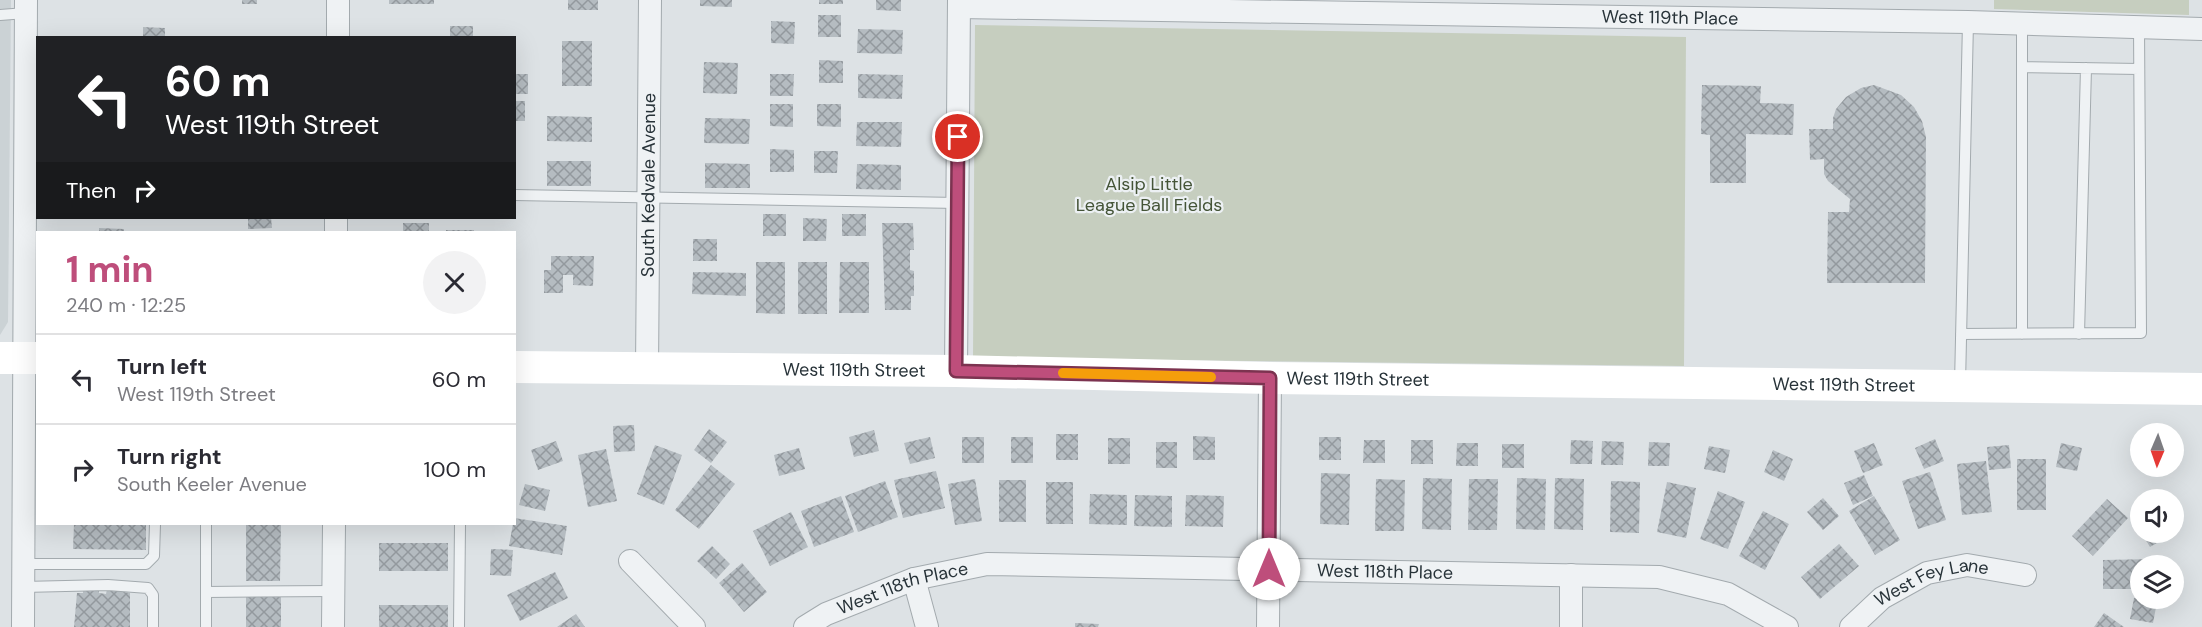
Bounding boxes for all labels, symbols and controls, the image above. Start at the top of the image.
street label: West 119th Place [1601,5,1739,31]
text: 60 m [165,54,271,109]
icon: left [66,60,144,138]
street label: South Kedvale Avenue [636,93,661,277]
text: West 119th Street [165,107,379,142]
pin [932,111,983,162]
icon: arrive [941,120,974,153]
park label: Alsip Little League Ball Fields [1076,172,1222,217]
icon: right [128,174,161,207]
text: Then [66,176,116,205]
text: 1 min [66,246,154,293]
button: close [423,251,486,314]
text: 240 m · 12:25 [66,292,186,318]
text: Turn left [117,352,207,381]
street label: West 119th Street [782,357,926,383]
icon: left [66,363,99,396]
text: 60 m [432,365,486,394]
street label: West 119th Street [1286,366,1430,392]
street label: West 119th Street [1772,372,1916,398]
text: West 119th Street [117,381,276,407]
north arrow [2130,423,2184,477]
map controls [2130,423,2184,609]
text: Turn right [117,442,222,471]
icon: right [66,453,99,486]
text: 100 m [424,455,486,484]
text: South Keeler Avenue [117,471,307,497]
button: sound [2130,489,2184,543]
position arrow [1237,537,1301,601]
street label: West Fey Lane [1870,553,1991,612]
button: layers [2130,555,2184,609]
street label: West 118th Place [834,556,970,620]
street label: West 118th Place [1317,558,1453,585]

